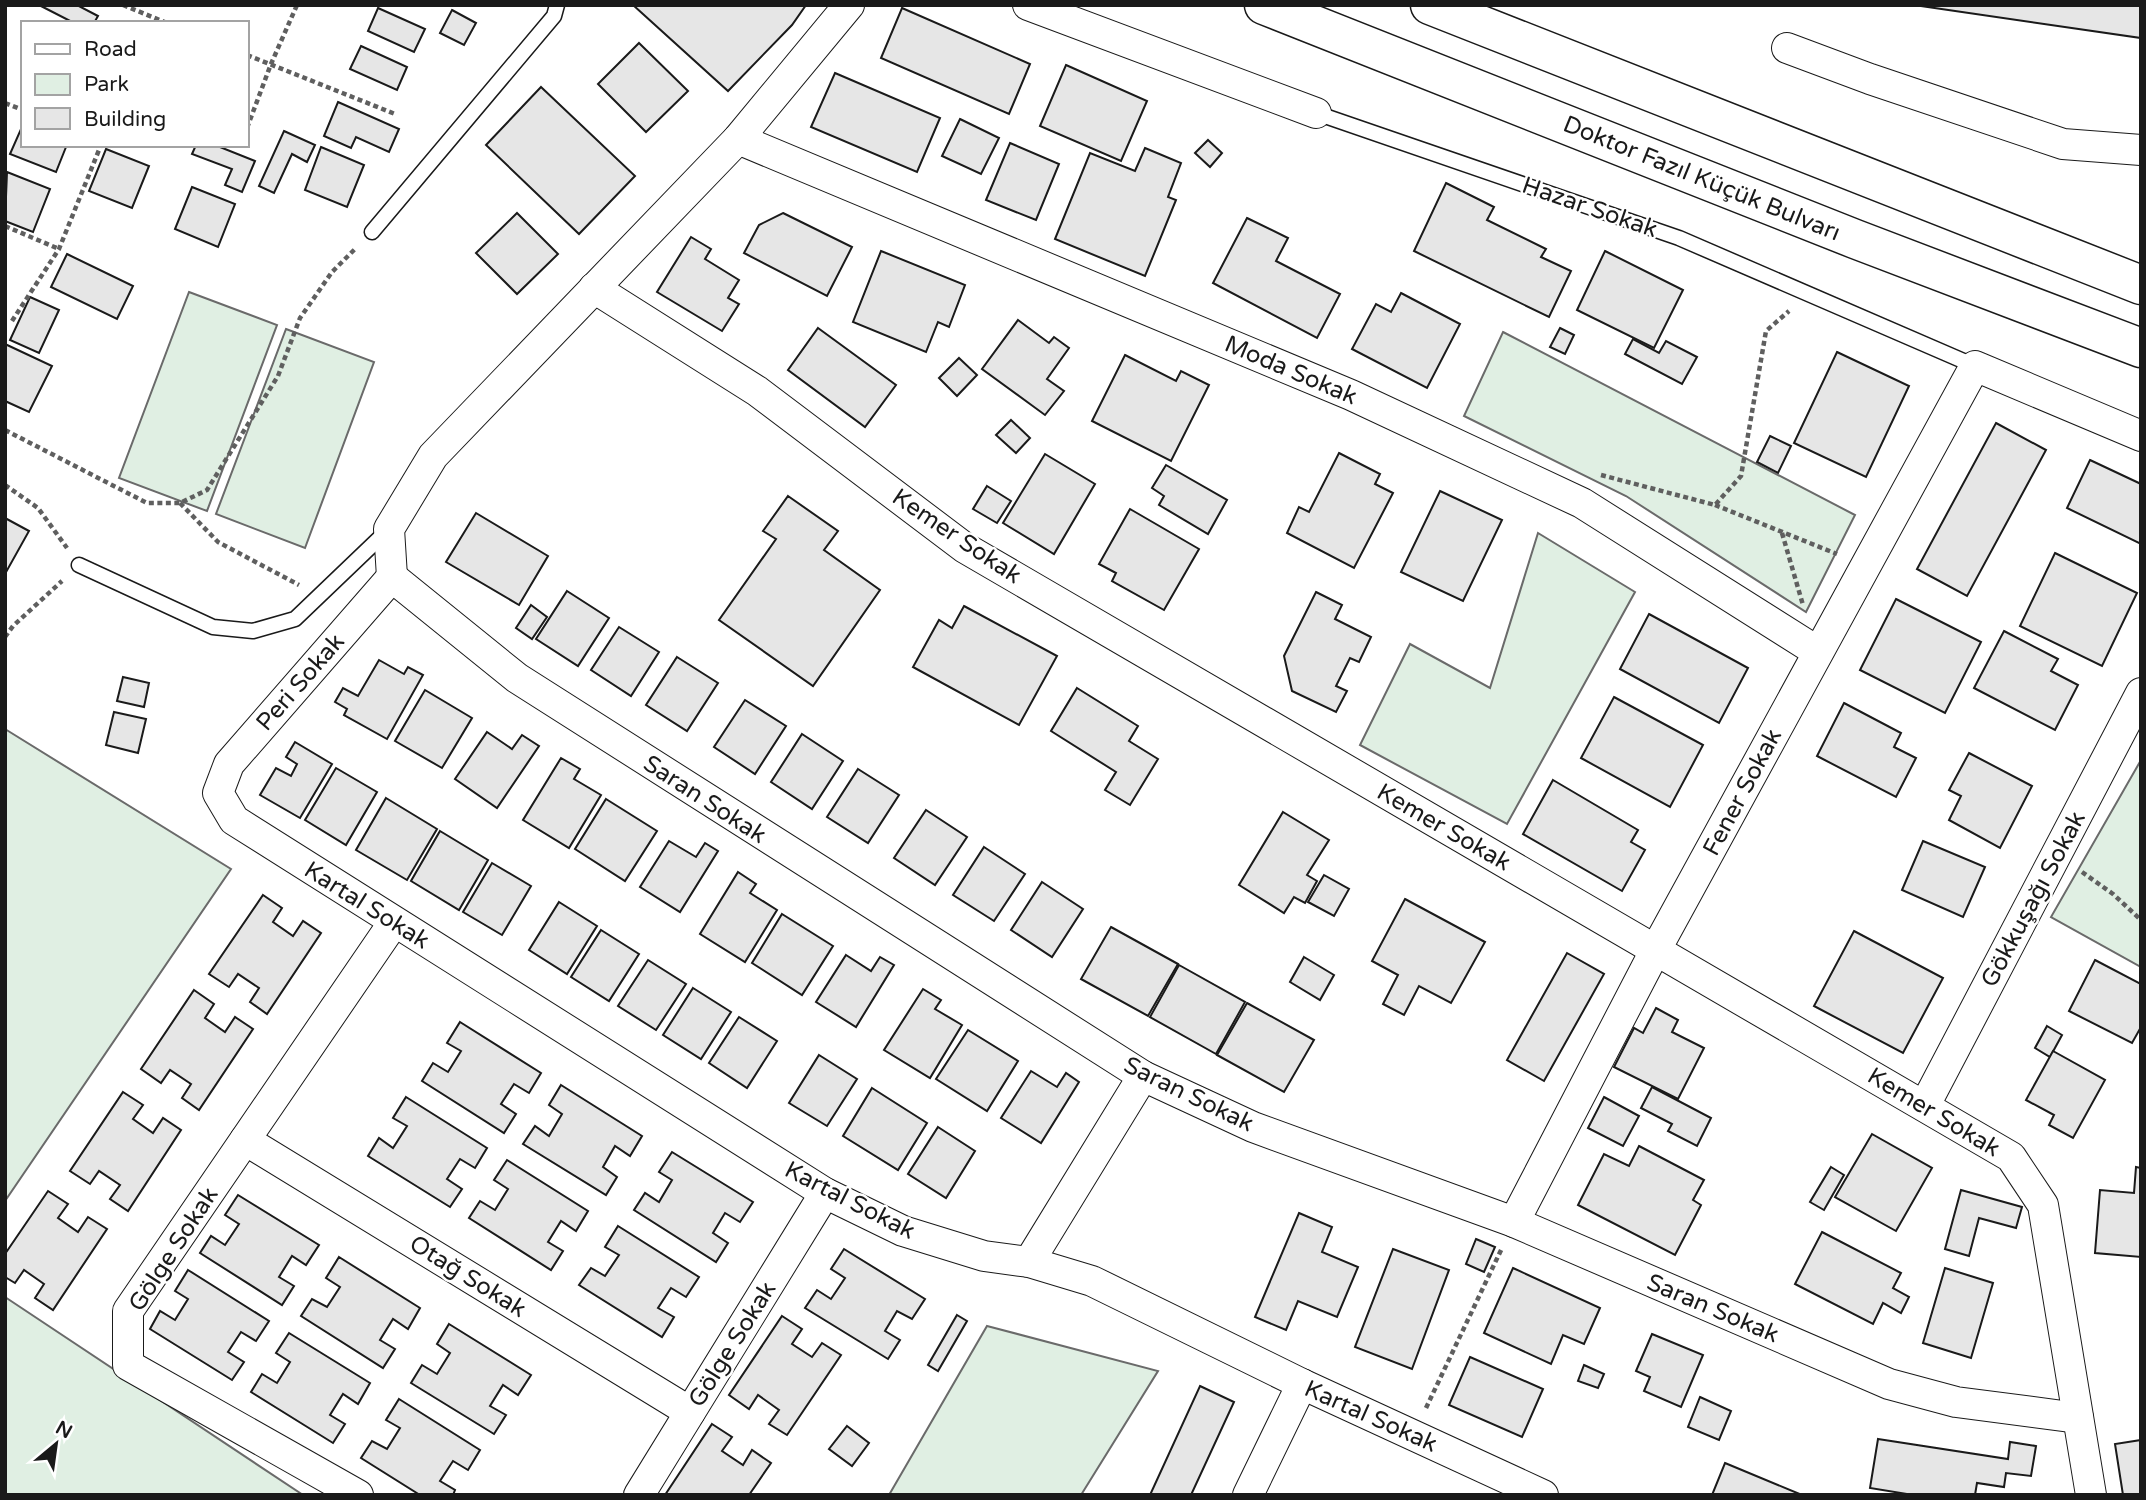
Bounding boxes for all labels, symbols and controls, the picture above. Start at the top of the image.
legend [21,21,248,147]
text: Road [84,37,137,62]
text: Park [84,72,129,97]
text: Building [84,107,166,132]
street label: Doktor Fazıl Küçük Bulvarı [1559,110,1845,247]
street label: Hazar Sokak [1518,171,1661,244]
street label: Moda Sokak [1220,330,1361,411]
street label: Kemer Sokak [887,483,1027,590]
street label: Peri Sokak [250,628,351,737]
street label: Fener Sokak [1697,724,1788,861]
street label: Saran Sokak [638,749,772,850]
street label: Kemer Sokak [1372,778,1516,877]
street label: Gökkuşağı Sokak [1975,806,2092,992]
street label: Kartal Sokak [299,855,435,955]
street label: Saran Sokak [1119,1051,1258,1138]
street label: Kemer Sokak [1862,1062,2005,1163]
street label: Kartal Sokak [780,1155,920,1246]
street label: Gölge Sokak [122,1182,224,1317]
street label: Otağ Sokak [404,1229,532,1324]
street label: Saran Sokak [1642,1268,1783,1349]
street label: Gölge Sokak [682,1276,782,1412]
street label: Kartal Sokak [1300,1374,1442,1459]
north arrow [21,1409,91,1479]
text: N [52,1417,76,1443]

